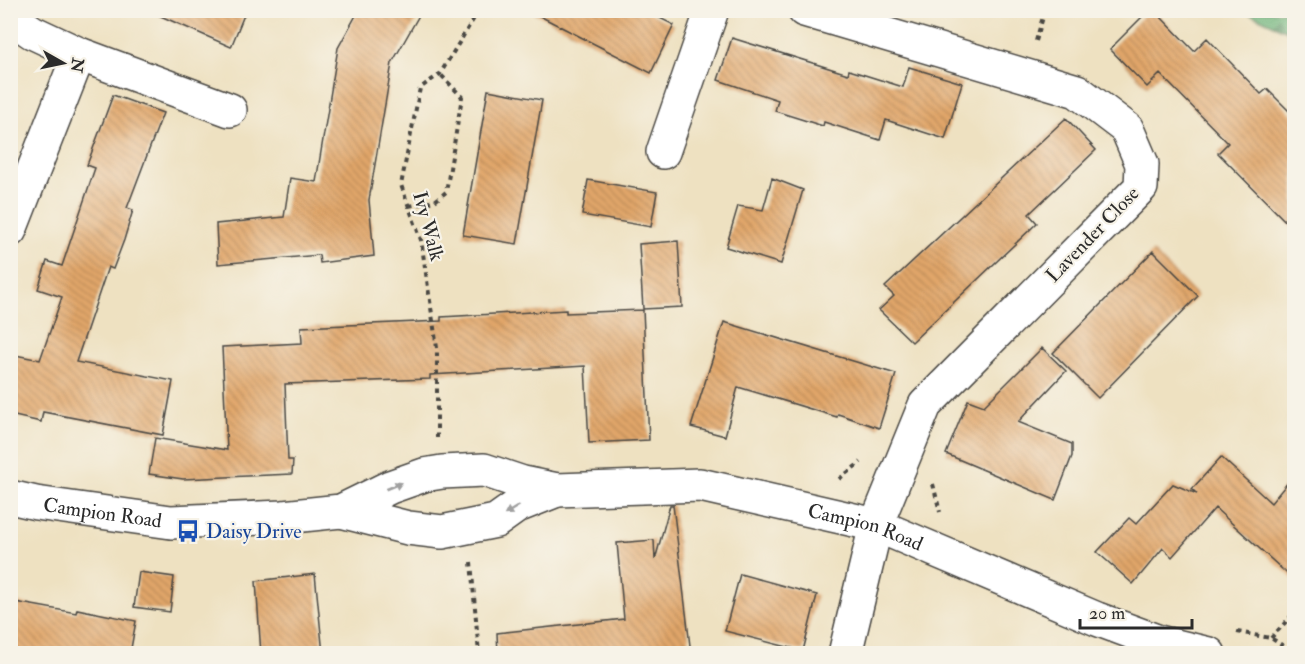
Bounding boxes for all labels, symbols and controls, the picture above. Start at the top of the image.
north arrow [33,33,93,93]
text: N [66,56,88,74]
street label: Lavender Close [1040,181,1144,288]
street label: Ivy Walk [407,189,450,264]
one-way arrow [385,481,403,490]
street label: Campion Road [42,492,164,534]
street label: Campion Road [805,498,927,557]
one-way arrow [504,505,520,516]
bus stop icon: Daisy Drive [175,518,201,544]
place label: Daisy Drive [206,519,302,544]
scale bar [1080,592,1192,630]
text: 20 m [1089,602,1125,625]

